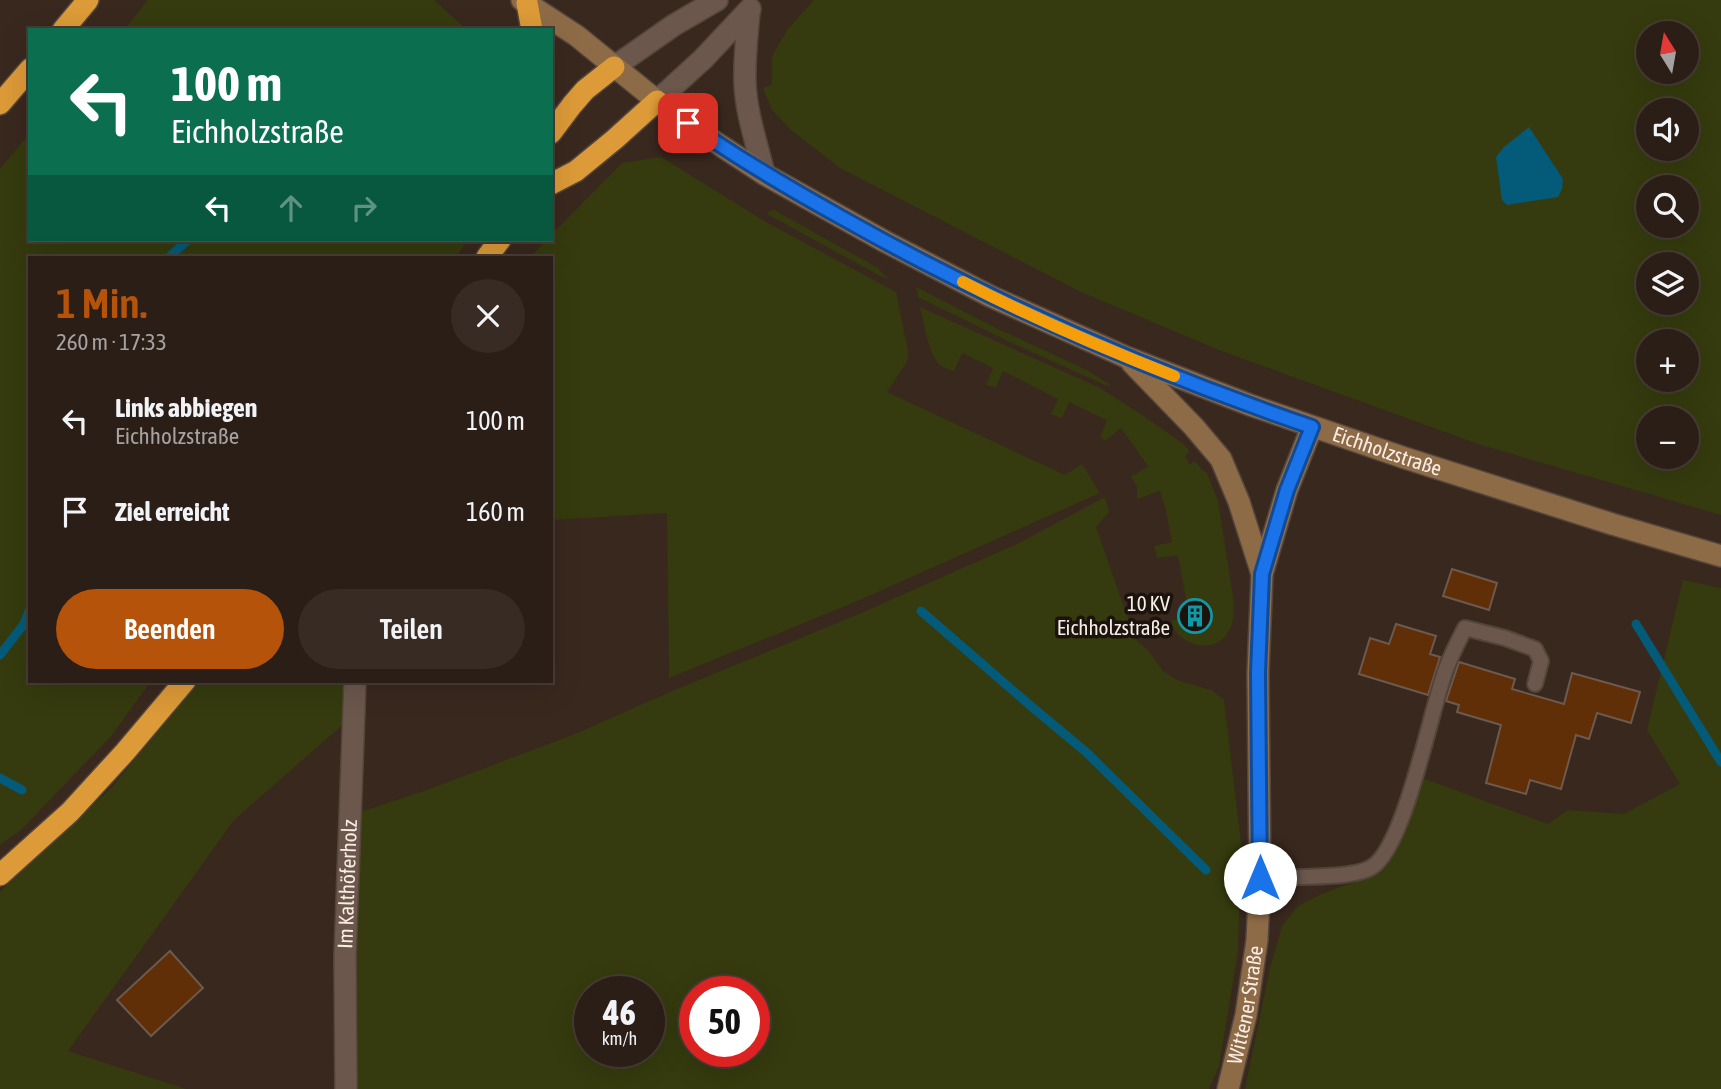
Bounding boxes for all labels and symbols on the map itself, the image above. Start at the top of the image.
north arrow [1636,21,1699,84]
pin [658,93,718,153]
street label: Eichholzstraße [1330,421,1445,480]
place label: 10 KV Eichholzstraße [1057,591,1171,639]
building icon: 10 KV Eichholzstraße [1176,597,1214,635]
street label: Im Kalthöferholz [332,818,361,949]
position arrow [1223,841,1297,915]
street label: Wittener Straße [1221,944,1267,1066]
speed limit sign: 50 [679,976,770,1067]

